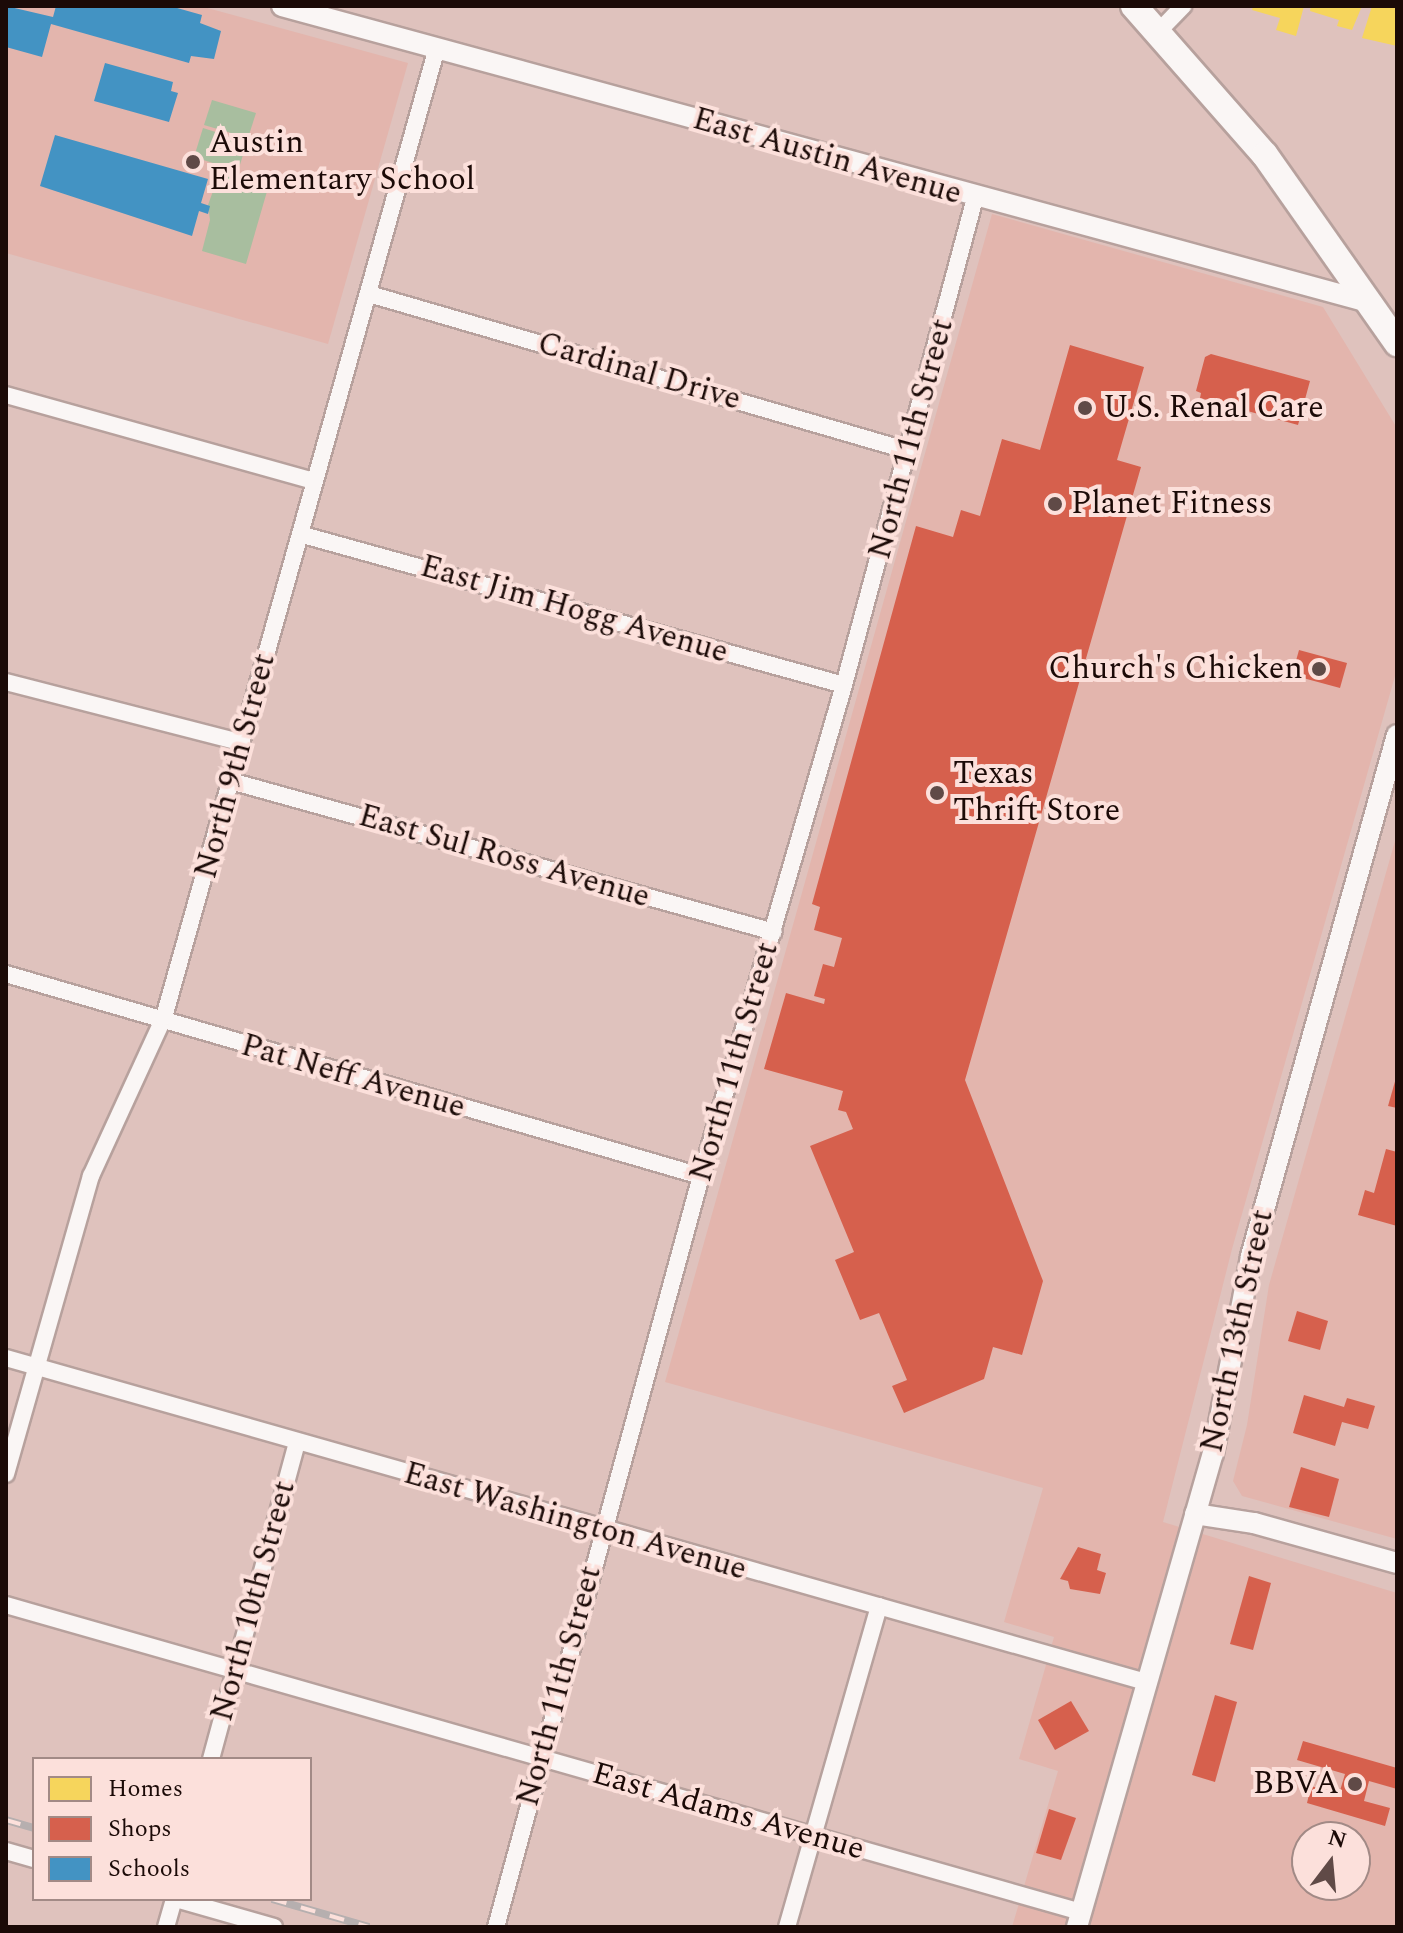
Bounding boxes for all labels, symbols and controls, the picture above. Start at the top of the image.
street label: East Austin Avenue [688,100,966,214]
place label: Austin Elementary School [209,125,475,200]
marker: Austin Elementary School [184,153,202,171]
street label: North 11th Street [861,315,963,563]
street label: Cardinal Drive [533,325,745,419]
place label: U.S. Renal Care [1103,389,1324,427]
marker: U.S. Renal Care [1074,397,1096,419]
place label: Planet Fitness [1071,485,1272,523]
marker: Planet Fitness [1046,495,1064,513]
street label: East Jim Hogg Avenue [416,548,732,672]
street label: North 9th Street [188,649,284,883]
place label: Church's Chicken [1048,650,1303,688]
marker: Church's Chicken [1310,660,1328,678]
place label: Texas Thrift Store [953,756,1120,831]
marker: Texas Thrift Store [928,784,946,802]
street label: East Sul Ross Avenue [354,797,654,917]
street label: North 11th Street [682,938,788,1186]
street label: Pat Neff Avenue [237,1027,469,1127]
street label: North 13th Street [1193,1206,1283,1456]
street label: East Washington Avenue [399,1455,751,1589]
street label: North 10th Street [203,1477,305,1725]
street label: North 11th Street [509,1562,611,1810]
street label: East Adams Avenue [588,1755,868,1869]
legend [32,1757,312,1901]
place label: BBVA [1253,1765,1339,1803]
text: Homes [108,1771,183,1807]
marker: BBVA [1346,1775,1364,1793]
text: Shops [108,1811,172,1847]
north arrow [1291,1821,1371,1901]
text: N [1324,1821,1350,1858]
text: Schools [108,1851,190,1887]

